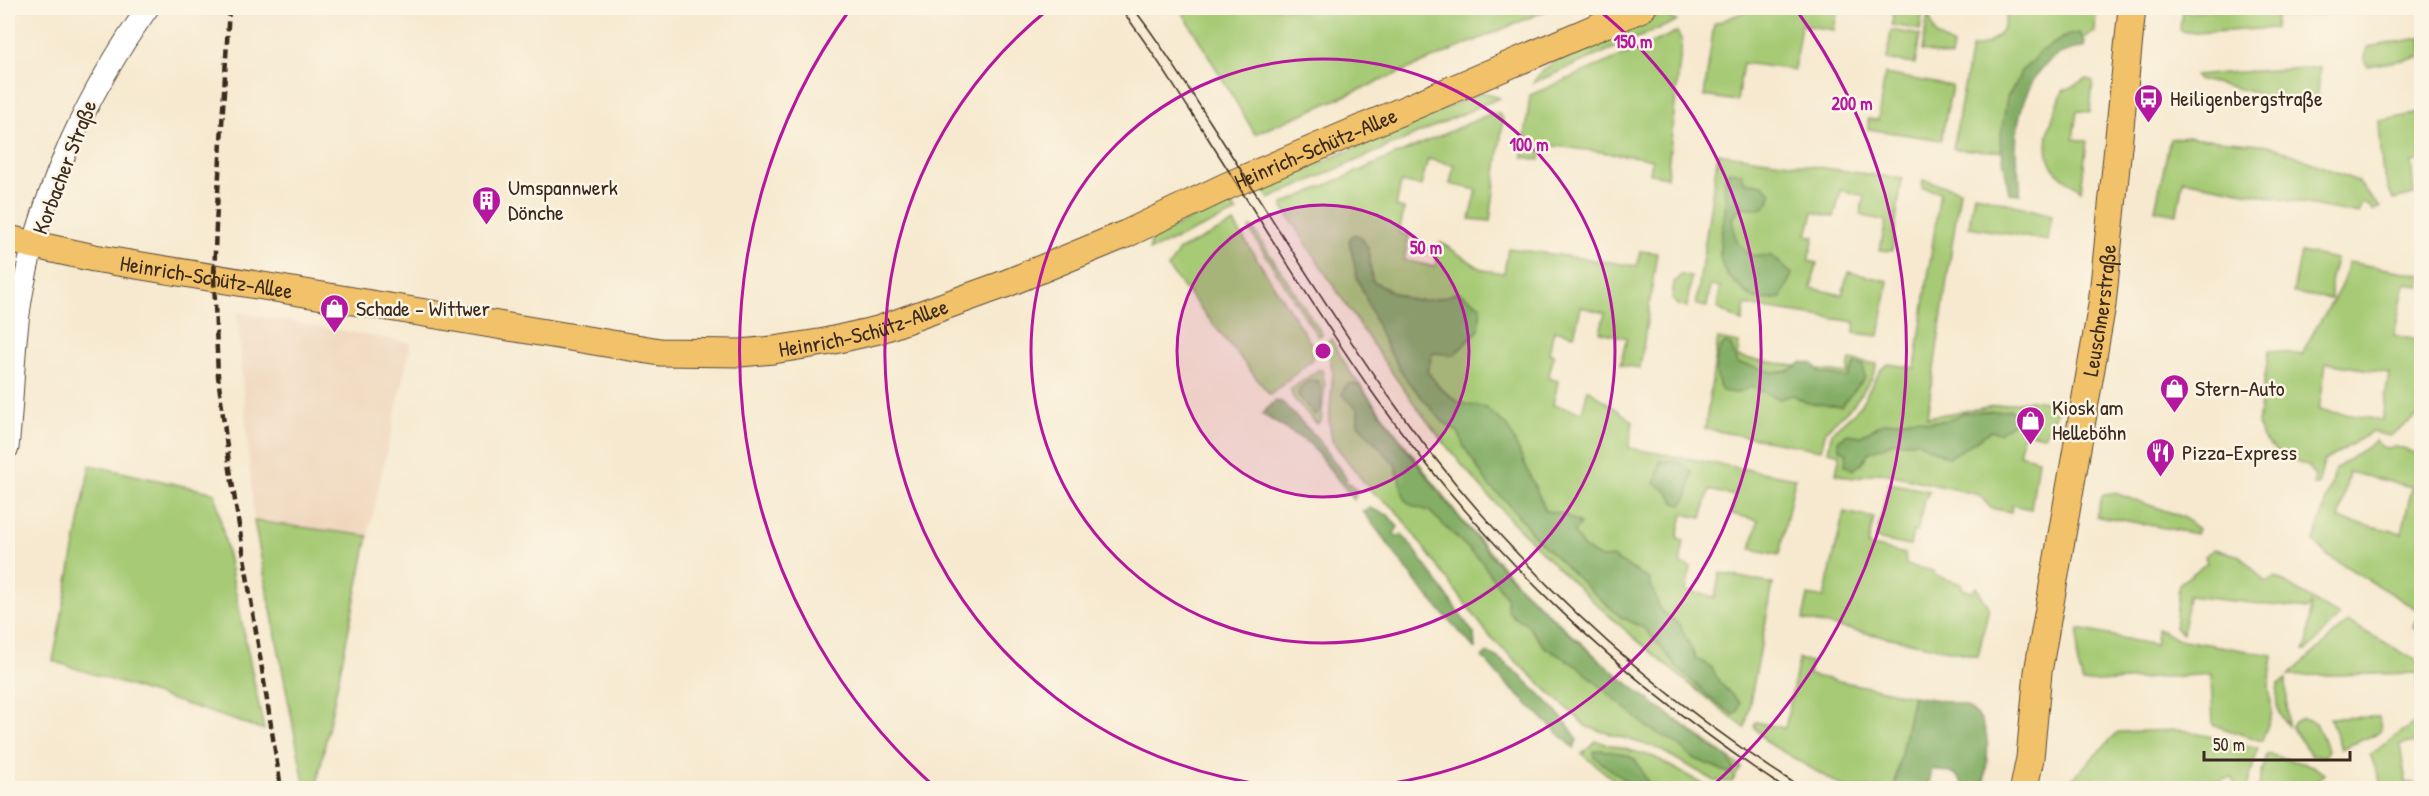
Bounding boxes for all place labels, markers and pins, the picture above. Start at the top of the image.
bus stop icon: Heiligenbergstraße [2133,82,2165,124]
place label: Heiligenbergstraße [2170,83,2323,113]
place label: Umspannwerk Dönche [508,172,618,227]
building icon: Umspannwerk Dönche [471,184,503,226]
shop icon: Schade - Wittwer [319,292,351,334]
place label: Schade - Wittwer [356,293,490,323]
centre of rings [1313,341,1333,361]
shop icon: Stern-Auto [2158,372,2190,414]
place label: Stern-Auto [2195,373,2285,403]
place label: Kiosk am Helleböhn [2052,392,2126,447]
shop icon: Kiosk am Helleböhn [2015,404,2047,446]
restaurant icon: Pizza-Express [2145,436,2177,478]
place label: Pizza-Express [2182,437,2297,467]

